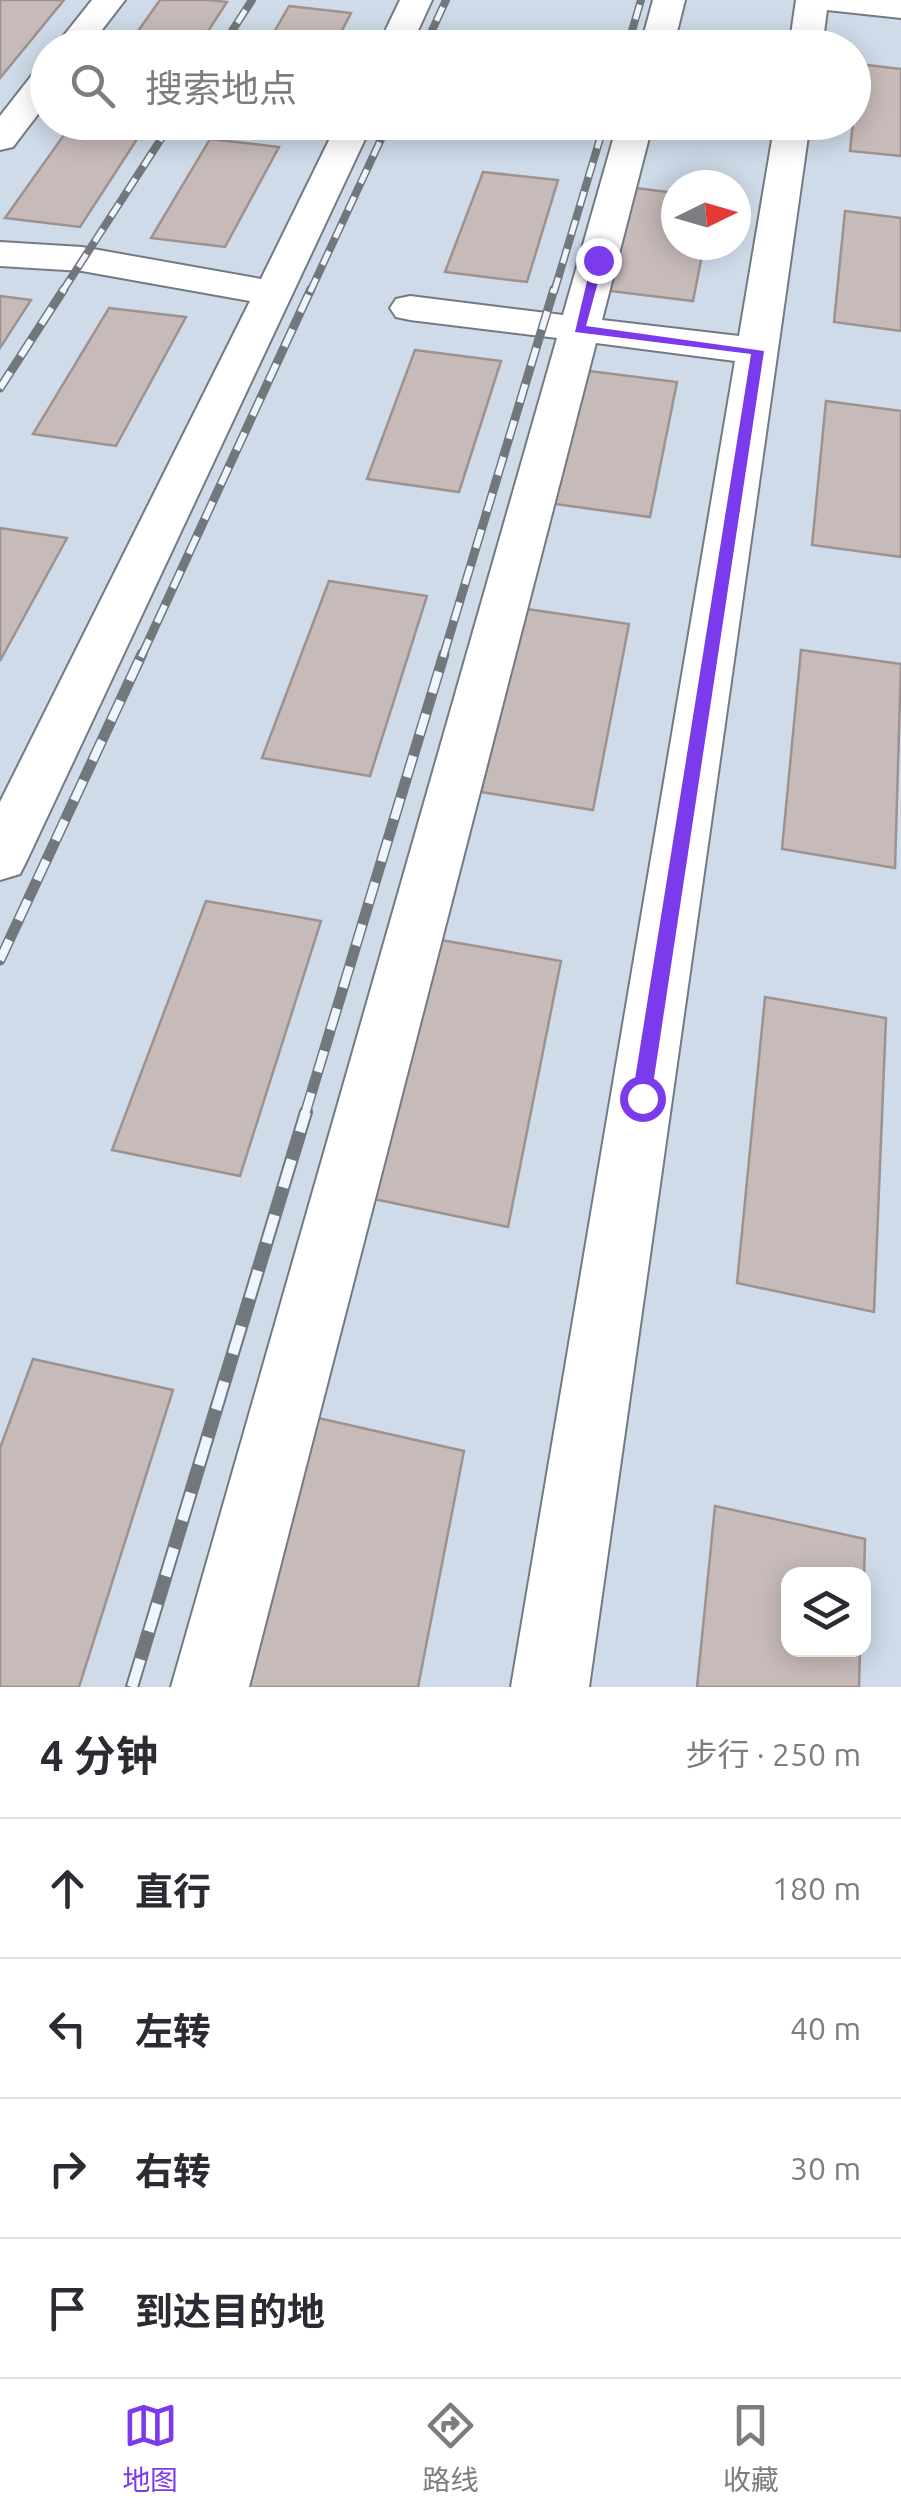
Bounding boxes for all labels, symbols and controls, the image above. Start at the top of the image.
search box [30,30,871,140]
icon: search [65,58,120,113]
text: 搜索地点 [145,67,297,109]
north arrow [661,170,751,260]
route end [576,238,622,284]
route start [620,1076,666,1122]
map controls [781,1567,871,1657]
button: layers [781,1567,871,1657]
text: 4 分钟 [40,1732,158,1779]
text: 步行 · 250 m [685,1736,861,1772]
icon: ahead [40,1861,95,1916]
text: 直行 [135,1870,211,1912]
text: 180 m [772,1870,861,1906]
icon: left [40,2001,95,2056]
text: 左转 [135,2010,211,2052]
text: 40 m [790,2010,861,2046]
icon: right [40,2141,95,2196]
text: 右转 [135,2150,211,2192]
text: 30 m [790,2150,861,2186]
icon: arrive [40,2281,95,2336]
text: 到达目的地 [135,2290,325,2332]
tab: 地图 [122,2398,178,2498]
tab: 路线 [422,2398,479,2498]
tab: 收藏 [723,2398,779,2498]

